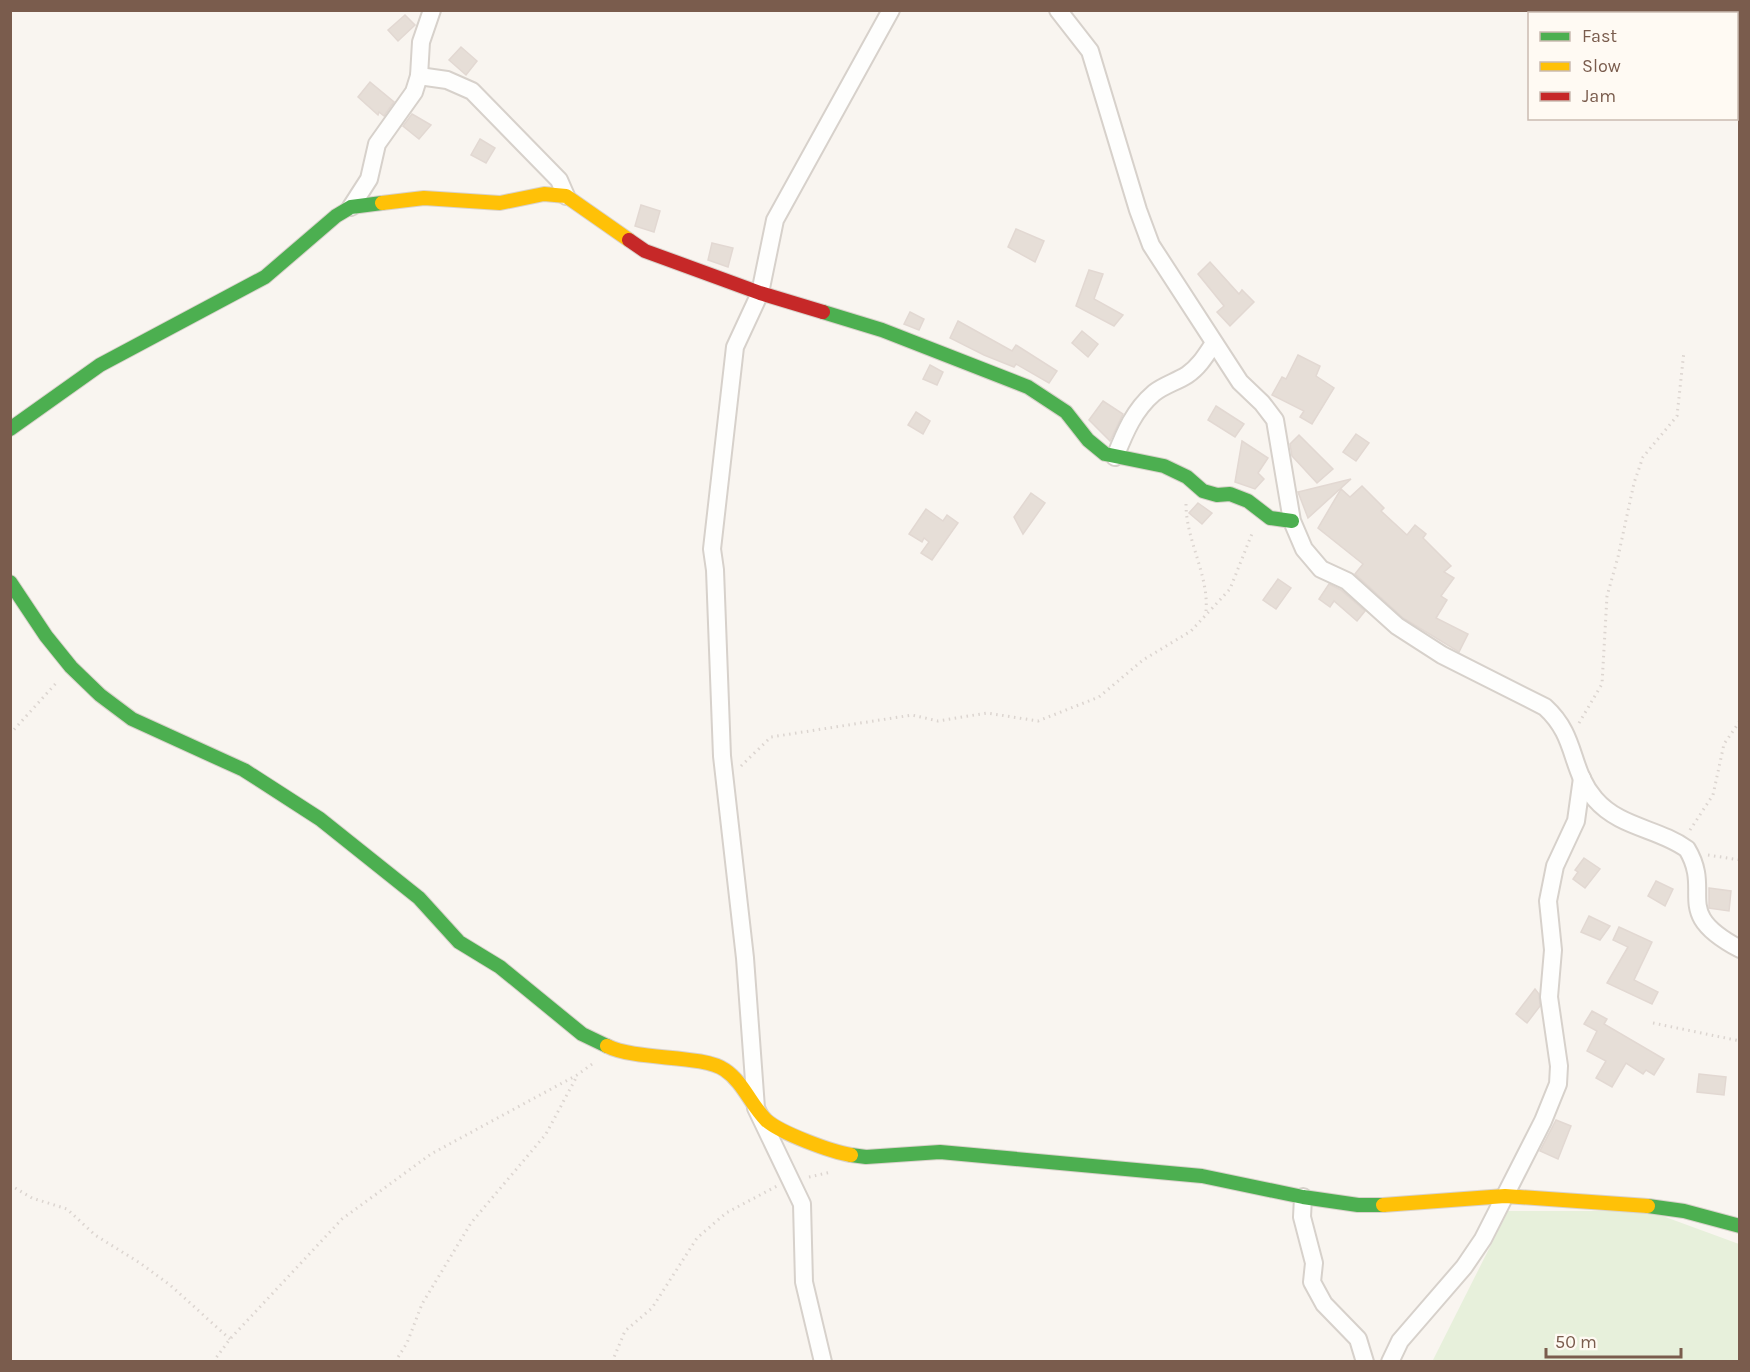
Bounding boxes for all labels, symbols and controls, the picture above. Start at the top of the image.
legend [1528,12,1738,120]
text: Fast [1582,25,1617,47]
text: Slow [1582,55,1621,77]
text: Jam [1582,85,1616,107]
scale bar [1546,1321,1681,1359]
text: 50 m [1555,1331,1597,1353]

